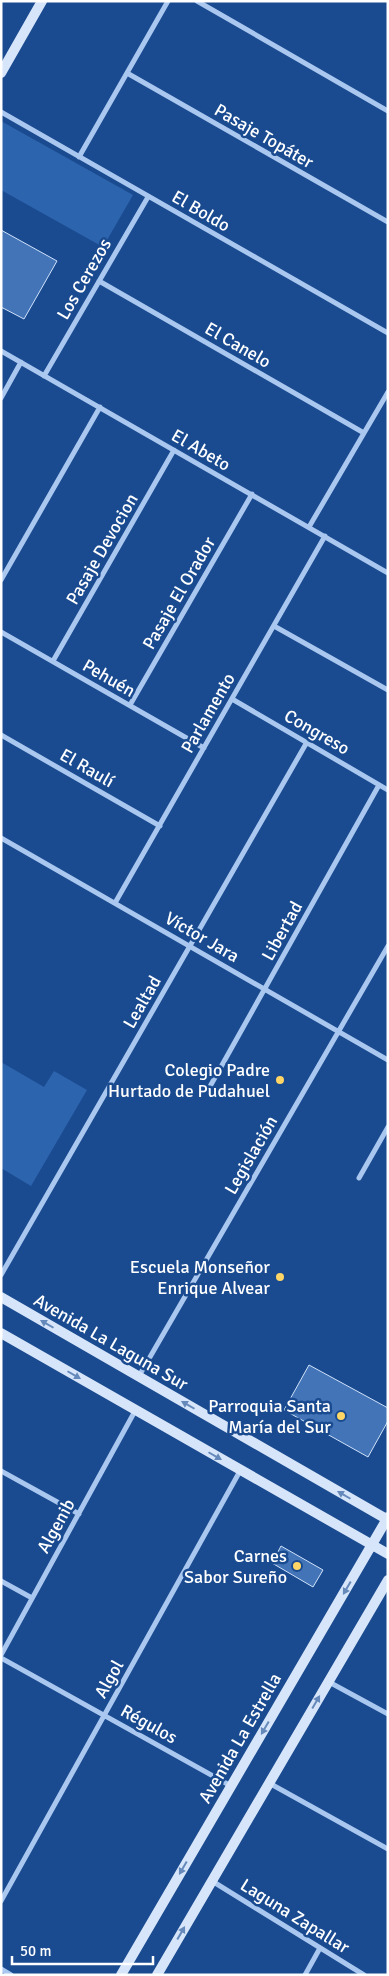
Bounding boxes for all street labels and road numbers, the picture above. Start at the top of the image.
street label: Pasaje Topáter [210,99,318,173]
street label: El Boldo [168,186,234,236]
street label: Los Cerezos [52,234,116,324]
street label: El Canelo [201,317,275,373]
street label: El Abeto [168,424,234,476]
street label: Pasaje Devocion [61,490,143,608]
street label: Pasaje El Orador [138,532,220,653]
street label: Pehuén [79,654,139,702]
street label: Parlamento [176,669,240,757]
street label: Congreso [280,704,354,760]
street label: El Raulí [56,744,118,792]
street label: Libertad [257,898,307,964]
street label: Víctor Jara [161,907,243,967]
street label: Lealtad [118,972,166,1032]
street label: Legislación [220,1112,282,1198]
street label: Avenida La Laguna Sur [30,1289,192,1395]
street label: Algenib [32,1495,80,1557]
street label: Algol [90,1656,128,1702]
street label: Avenida La Estrella [194,1669,286,1807]
street label: Régulos [117,1700,181,1749]
street label: Laguna Zapallar [236,1874,354,1958]

